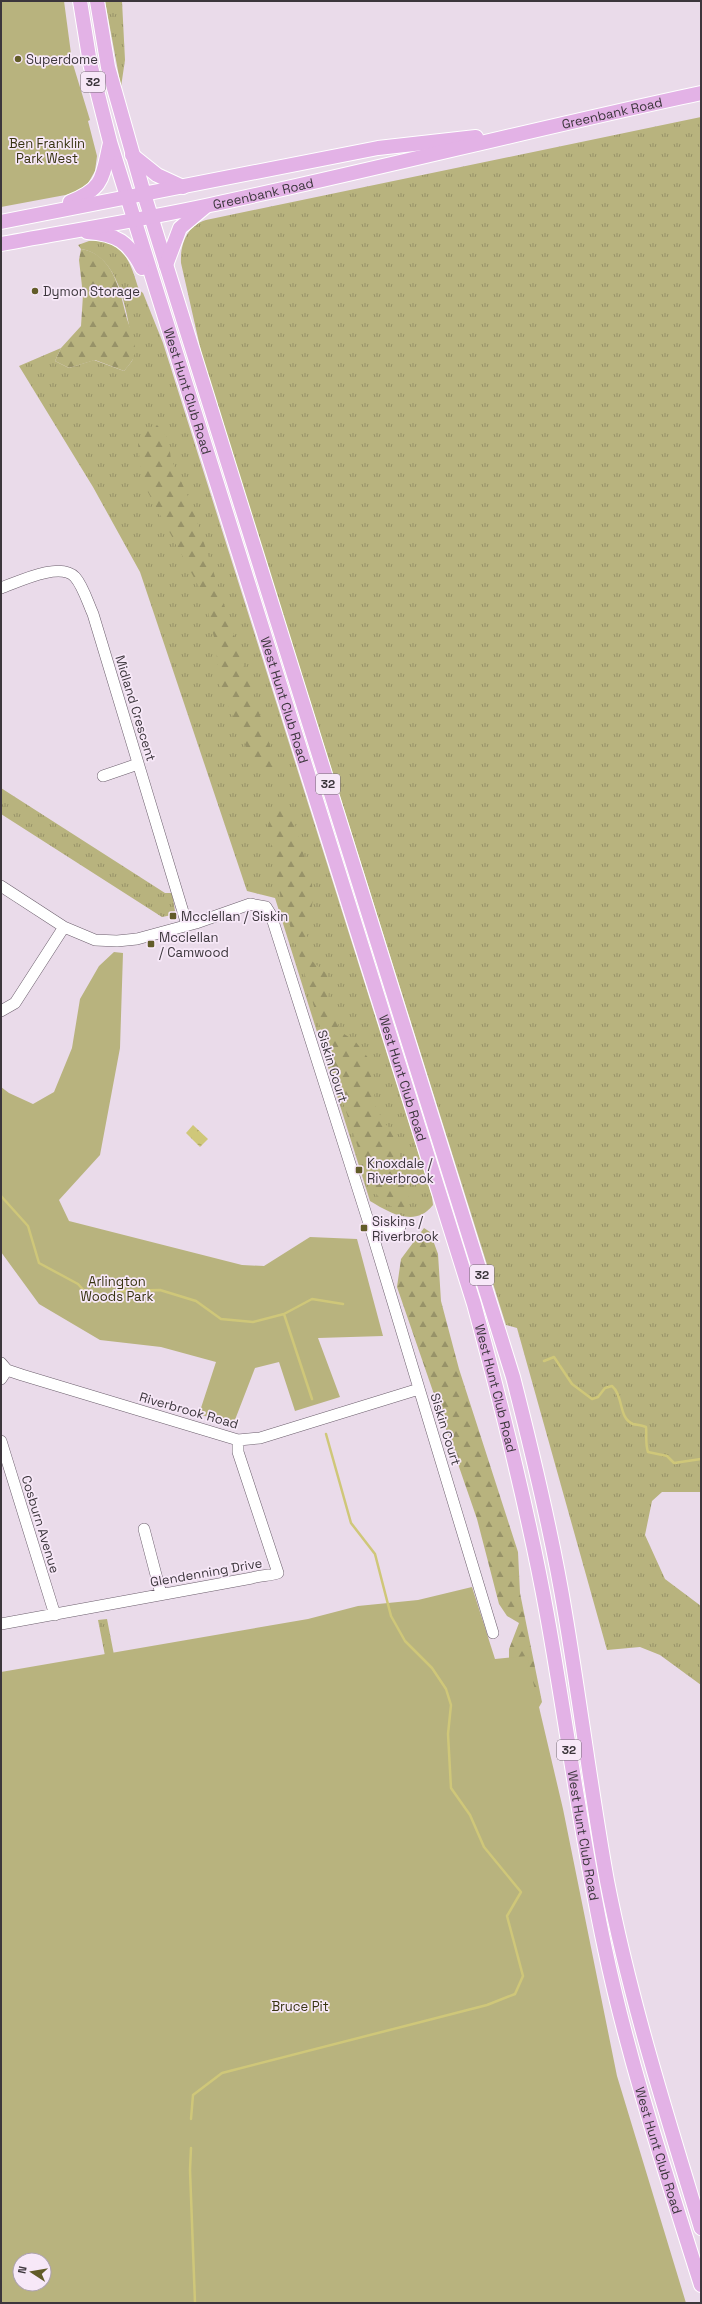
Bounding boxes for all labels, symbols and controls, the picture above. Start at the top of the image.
place label: Superdome [26,51,98,68]
marker: Superdome [13,54,23,64]
road number: 32 [81,72,105,92]
street label: Greenbank Road [560,94,664,133]
park label: Ben Franklin Park West [9,135,85,167]
street label: Greenbank Road [211,174,315,213]
place label: Dymon Storage [43,283,140,300]
marker: Dymon Storage [30,286,40,296]
street label: West Hunt Club Road [160,326,215,456]
street label: West Hunt Club Road [257,635,312,766]
street label: Midland Crescent [111,653,160,763]
road number: 32 [316,774,340,794]
place label: Mcclellan / Siskin [181,908,288,925]
marker: Mcclellan / Siskin [168,911,178,921]
place label: Mcclellan / Camwood [159,929,229,961]
marker: Mcclellan / Camwood [146,939,156,949]
street label: West Hunt Club Road [375,1013,430,1143]
street label: Siskin Court [313,1028,352,1104]
place label: Knoxdale / Riverbrook [367,1155,434,1187]
marker: Knoxdale / Riverbrook [354,1165,364,1175]
place label: Siskins / Riverbrook [372,1213,439,1245]
marker: Siskins / Riverbrook [359,1223,369,1233]
road number: 32 [470,1265,494,1285]
park label: Arlington Woods Park [81,1273,153,1305]
street label: West Hunt Club Road [471,1322,520,1454]
street label: Riverbrook Road [137,1388,240,1433]
street label: Siskin Court [426,1391,465,1467]
street label: Cosburn Avenue [18,1473,63,1575]
street label: Glendenning Drive [149,1554,263,1591]
road number: 32 [557,1740,581,1760]
street label: West Hunt Club Road [564,1769,603,1902]
park label: Bruce Pit [271,1998,329,2015]
street label: West Hunt Club Road [631,2085,686,2216]
north arrow [12,2252,52,2292]
text: N [15,2265,30,2275]

